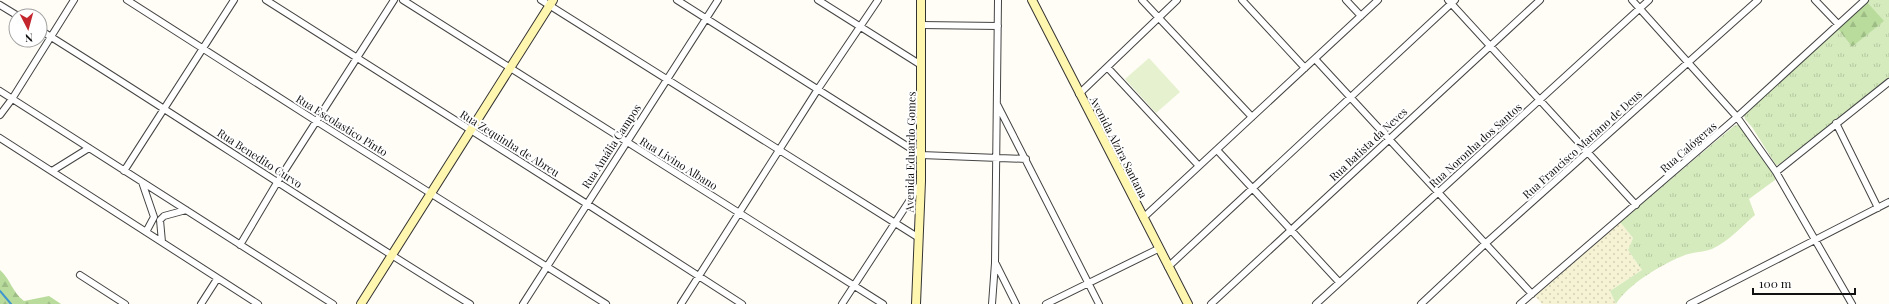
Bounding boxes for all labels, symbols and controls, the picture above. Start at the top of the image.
north arrow [8,8,48,48]
text: N [24,31,34,46]
street label: Rua Francisco Mariano de Deus [1519,86,1645,202]
street label: Rua Escolastico Pinto [293,91,391,159]
street label: Avenida Eduardo Gomes [901,91,919,214]
street label: Avenida Alzira Santana [1086,93,1151,201]
street label: Rua Noronha dos Santos [1425,99,1525,191]
street label: Rua Amália Campos [578,101,644,191]
street label: Rua Batista da Neves [1326,104,1410,184]
street label: Rua Zequinha de Abreu [457,106,563,180]
street label: Rua Calógeras [1657,118,1719,176]
street label: Rua Benedito Curvo [215,125,305,191]
street label: Rua Livino Albano [637,133,721,193]
scale bar [1753,270,1855,296]
text: 100 m [1759,275,1792,291]

